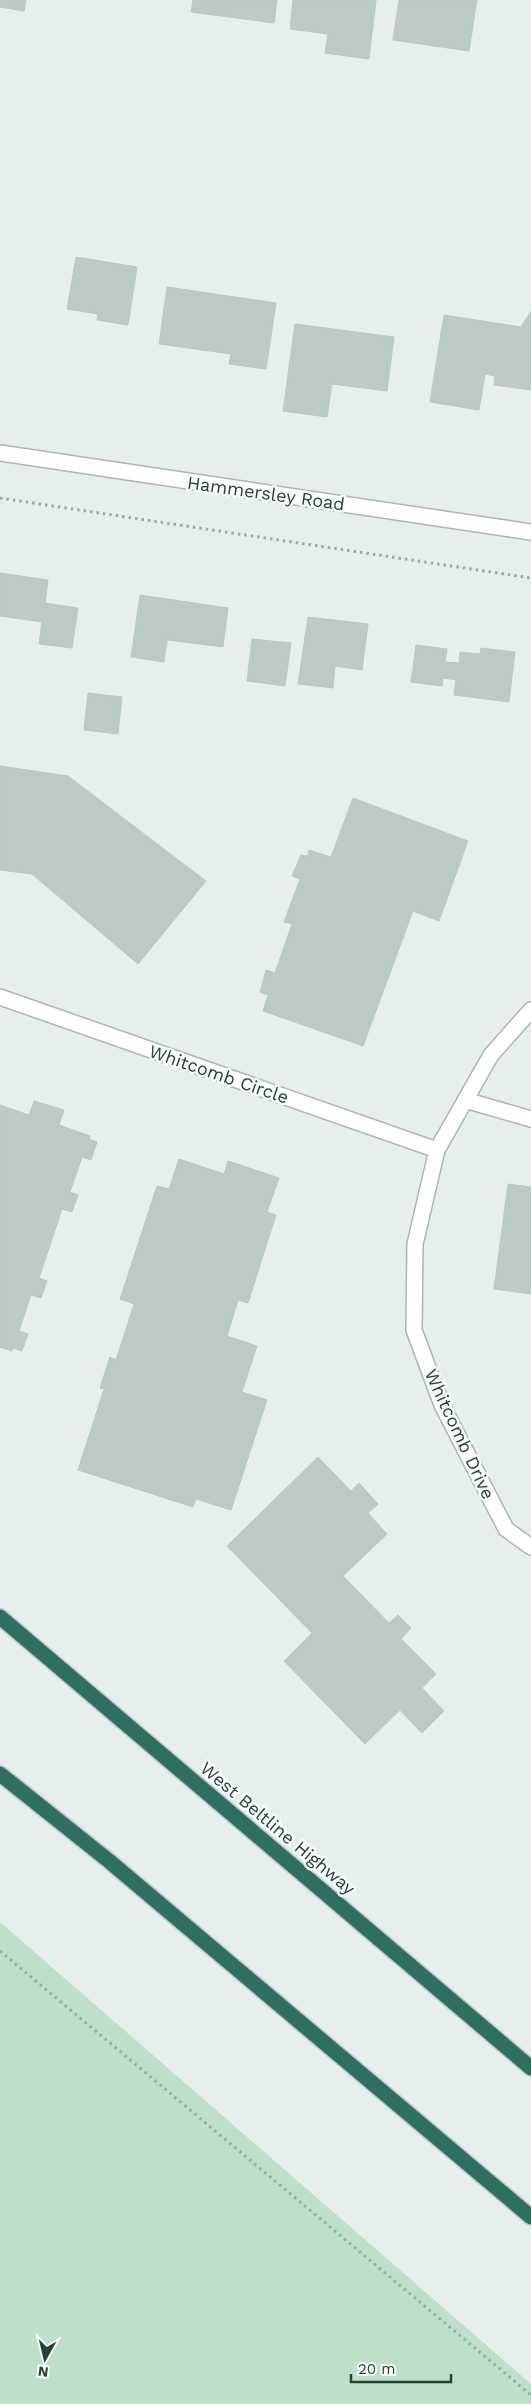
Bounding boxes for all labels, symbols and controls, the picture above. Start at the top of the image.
street label: Hammersley Road [186,472,346,514]
street label: Whitcomb Circle [146,1040,292,1108]
street label: Whitcomb Drive [421,1366,499,1502]
street label: West Beltline Highway [196,1757,360,1899]
north arrow [20,2334,70,2384]
scale bar [351,2352,451,2384]
text: 20 m [358,2360,396,2378]
text: N [37,2363,49,2381]

